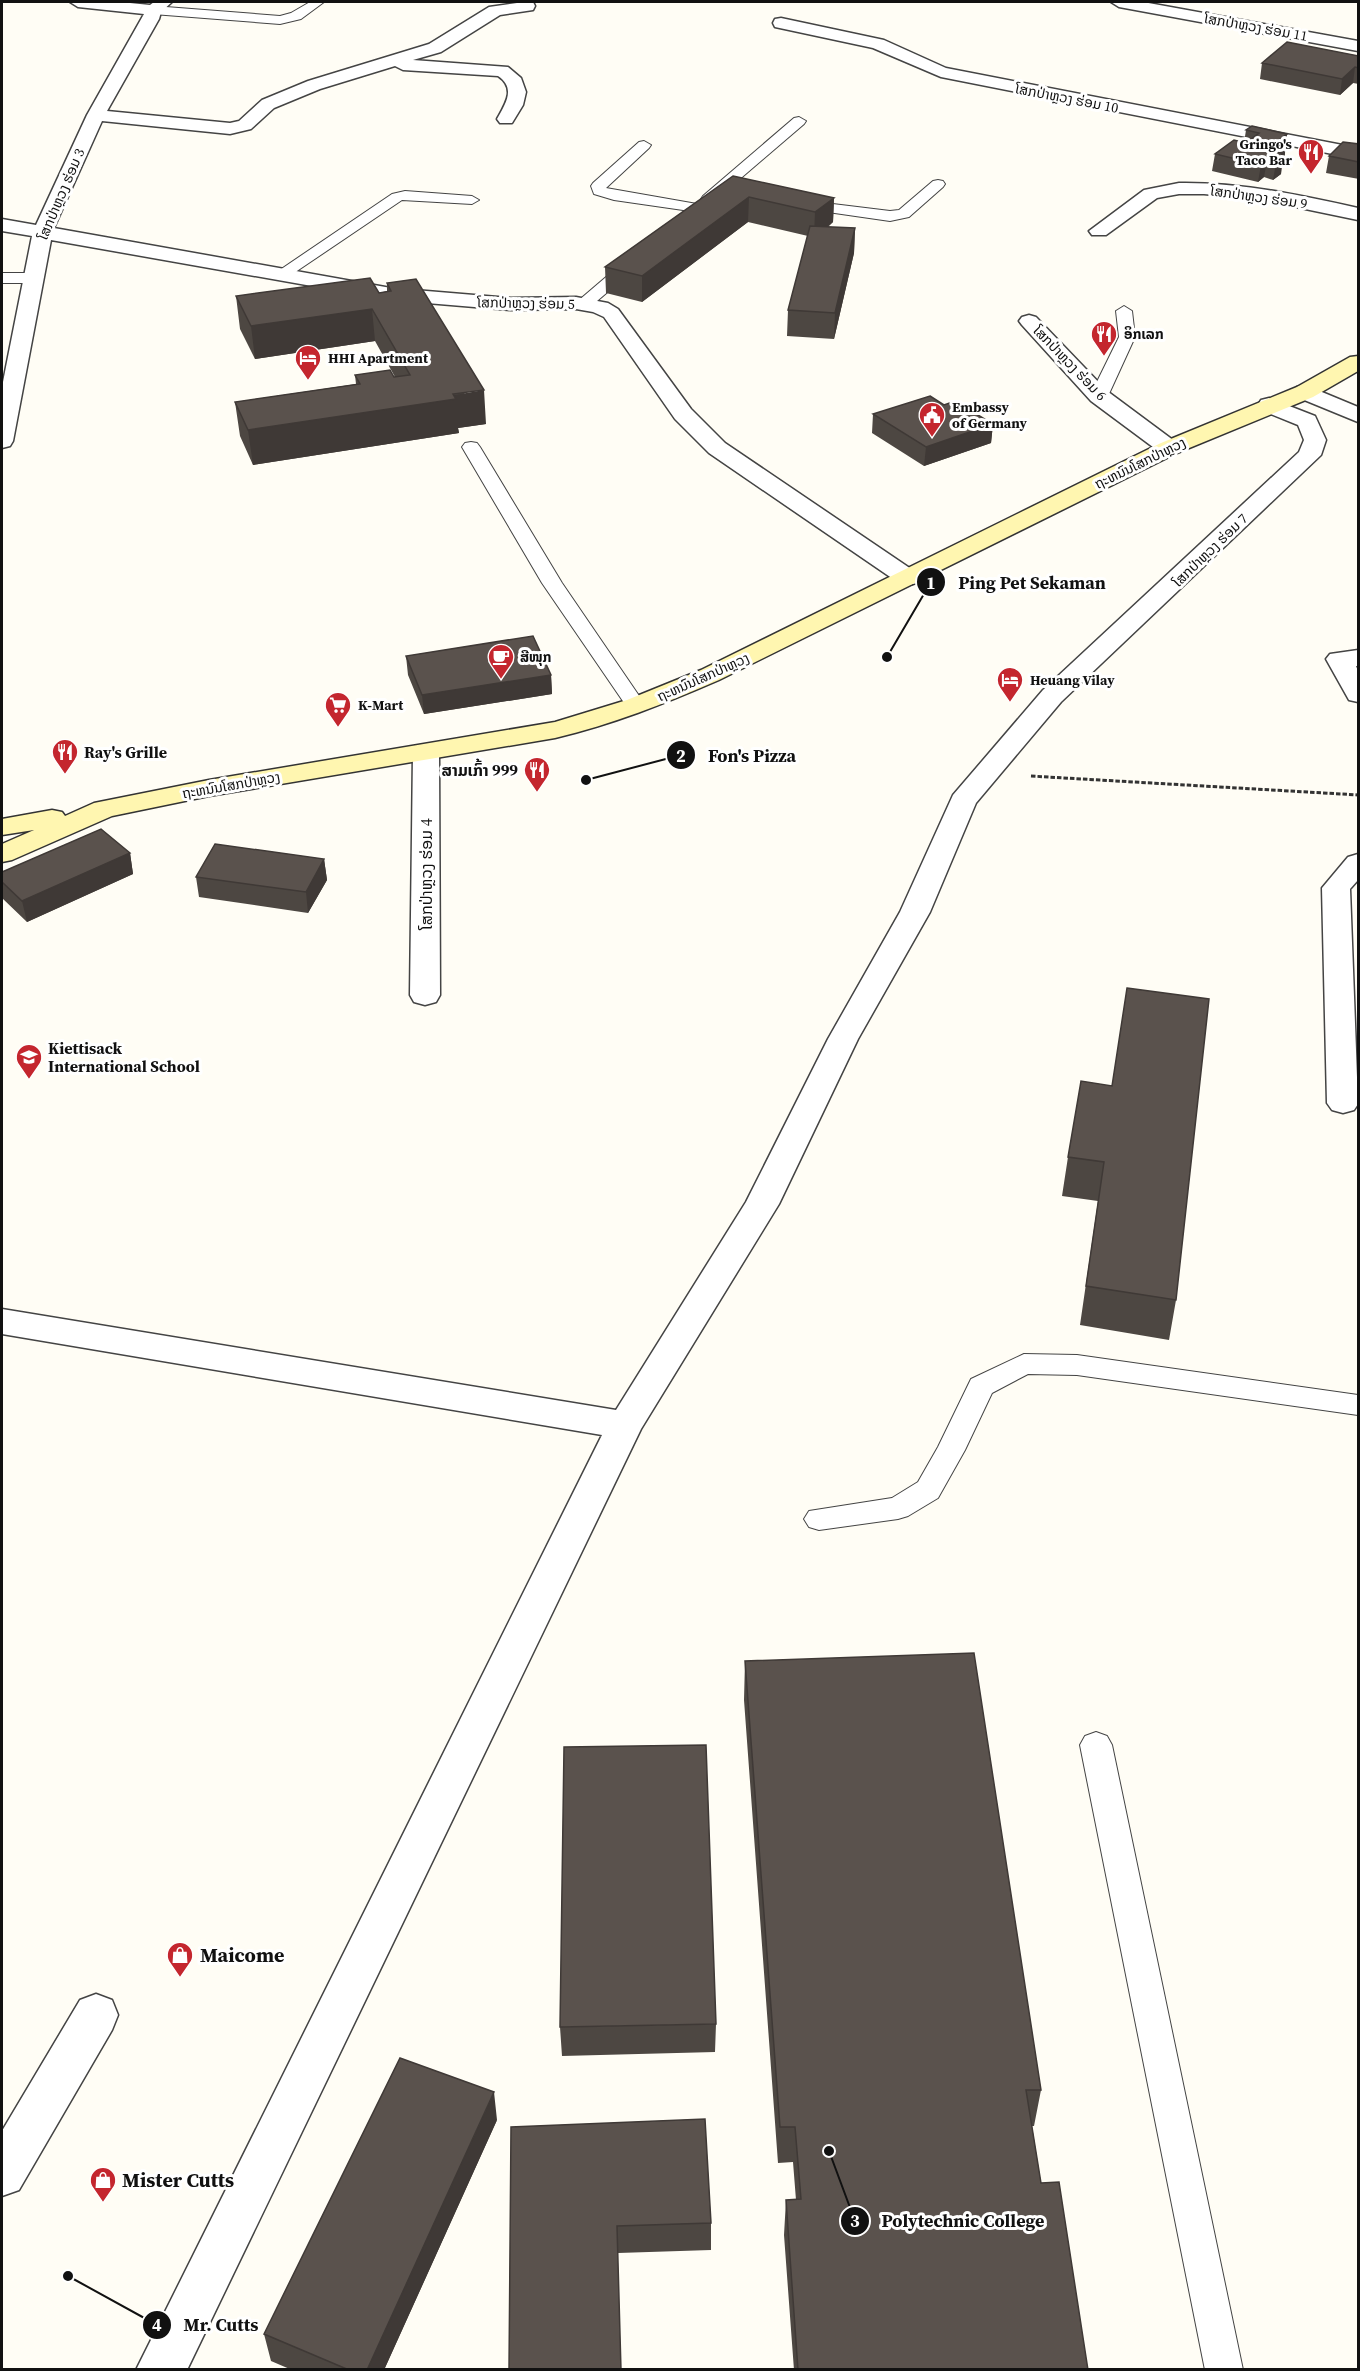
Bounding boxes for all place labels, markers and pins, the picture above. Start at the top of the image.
place label: Gringo's Taco Bar [1236,134,1293,170]
restaurant icon: Gringo's Taco Bar [1296,137,1326,175]
restaurant icon: ອິກເລກ [1089,319,1119,357]
place label: ອິກເລກ [1124,324,1164,344]
hotel icon: HHI Apartment [293,343,323,381]
place label: HHI Apartment [328,348,429,368]
place label: Embassy of Germany [952,397,1027,433]
public building icon: Embassy of Germany [917,400,947,438]
callout: Ping Pet Sekaman [916,564,1118,600]
cafe icon: ສີໜຸກ [486,642,516,680]
place label: ສີໜຸກ [520,647,552,667]
hotel icon: Heuang Vilay [995,665,1025,703]
place label: Heuang Vilay [1030,670,1115,690]
supermarket icon: K-Mart [323,690,353,728]
place label: K-Mart [358,695,404,715]
restaurant icon: Ray's Grille [50,737,80,775]
callout: Fon's Pizza [666,737,808,773]
place label: Ray's Grille [84,741,167,763]
restaurant icon: ສາມເກົ້າ 999 [522,755,552,793]
place label: ສາມເກົ້າ 999 [442,758,518,781]
place label: Kiettisack International School [48,1037,200,1077]
school or university icon: Kiettisack International School [14,1042,44,1080]
shop icon: Maicome [165,1940,195,1978]
place label: Maicome [200,1941,284,1969]
shop icon: Mister Cutts [88,2165,118,2203]
place label: Mister Cutts [122,2166,234,2194]
callout: Polytechnic College [840,2203,1057,2239]
callout: Mr. Cutts [142,2307,271,2343]

